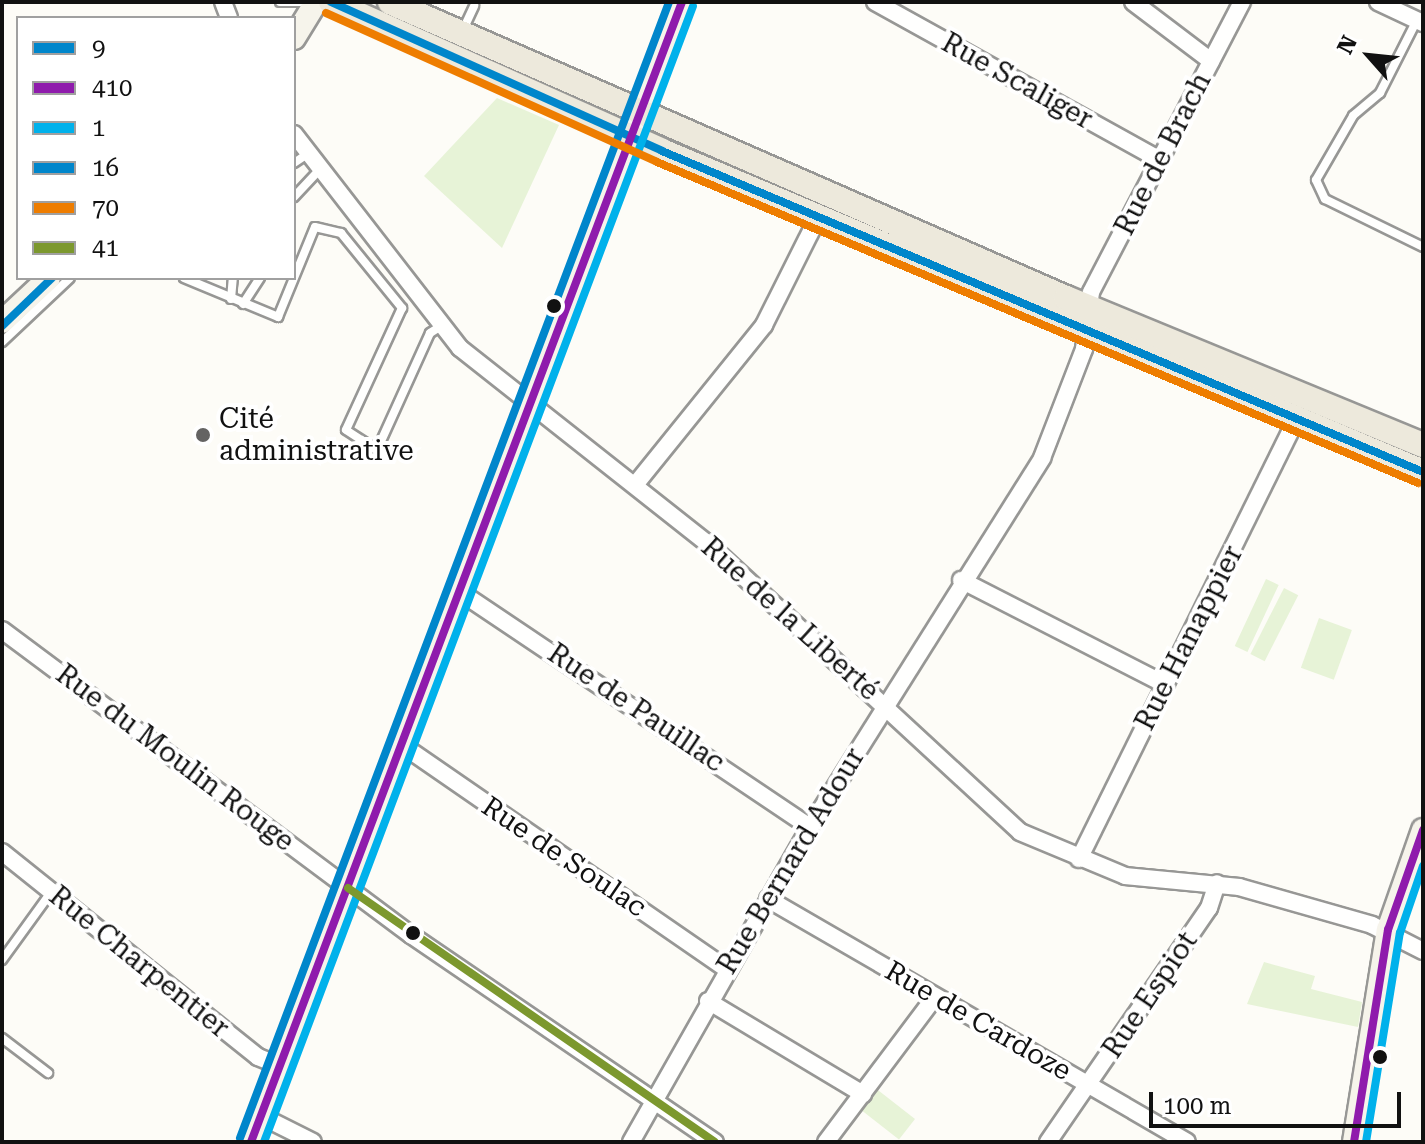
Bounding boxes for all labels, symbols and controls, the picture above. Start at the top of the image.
legend [16,16,296,280]
north arrow [1329,16,1409,96]
street label: Rue Scaliger [936,26,1098,136]
text: N [1332,32,1362,58]
text: 9 [92,34,105,62]
street label: Rue de Brach [1108,67,1218,241]
text: 410 [92,74,132,102]
text: 1 [92,114,105,142]
text: 16 [92,154,119,182]
text: 70 [92,194,119,222]
text: 41 [92,234,119,262]
unlabelled marker [546,298,562,314]
place label: Cité administrative [219,402,414,468]
marker: Cité administrative [194,426,212,444]
street label: Rue de la Liberté [694,530,886,708]
street label: Rue Hanappier [1128,540,1250,736]
street label: Rue de Pauillac [541,637,731,779]
street label: Rue du Moulin Rouge [49,657,301,859]
street label: Rue Bernard Adour [710,742,872,980]
street label: Rue de Soulac [475,790,653,924]
street label: Rue Charpentier [42,879,236,1045]
unlabelled marker [405,925,421,941]
street label: Rue Espiot [1096,925,1204,1065]
street label: Rue de Cardoze [879,954,1077,1088]
unlabelled marker [1372,1049,1388,1065]
scale bar [1153,1076,1405,1126]
text: 100 m [1163,1092,1231,1120]

